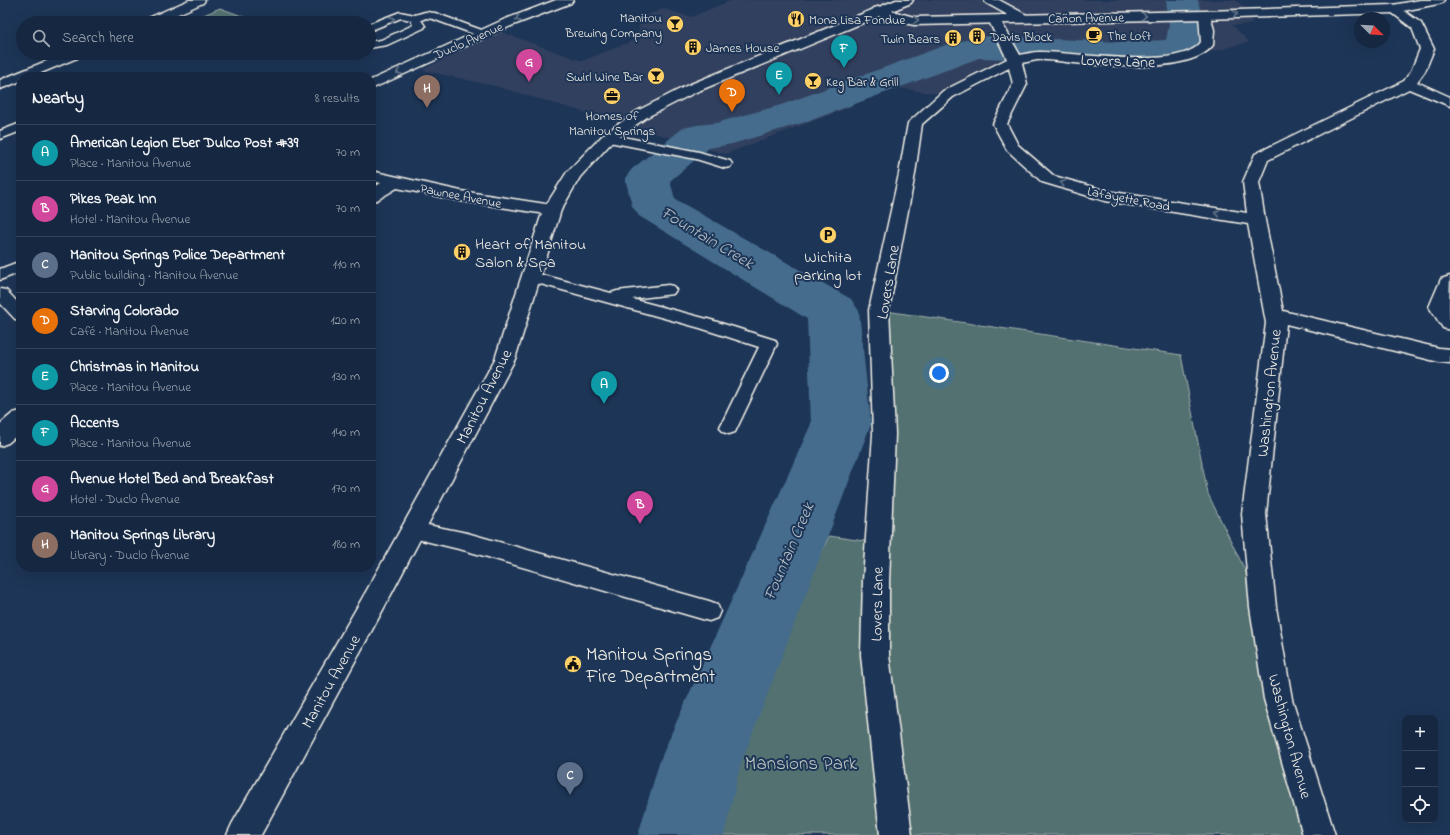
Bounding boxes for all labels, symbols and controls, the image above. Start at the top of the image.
street label: Cañon Avenue [1048,8,1124,29]
place label: Manitou Brewing Company [564,9,662,44]
restaurant icon: Mona Lisa Fondue [786,9,806,29]
one-way arrow [1232,10,1238,18]
place label: Mona Lisa Fondue [809,11,905,30]
one-way arrow [1141,12,1147,20]
north arrow [1354,12,1390,48]
one-way arrow [514,14,521,22]
bar icon: Manitou Brewing Company [665,14,685,34]
one-way arrow [388,15,395,23]
search box [16,16,376,60]
one-way arrow [913,16,919,25]
street label: Duclo Avenue [430,18,506,65]
cafe icon: The Loft [1084,25,1104,45]
building icon: Davis Block [967,26,987,46]
icon: search [30,27,52,49]
text: Search here [62,27,134,49]
place label: The Loft [1107,27,1152,46]
building icon: Twin Bears [943,28,963,48]
place label: Davis Block [989,28,1052,47]
place label: Twin Bears [881,30,940,49]
pin: F [831,35,857,68]
building icon: James House [683,37,703,57]
place label: James House [706,39,779,58]
pin: G [516,49,542,82]
street label: Lovers Lane [1080,49,1157,75]
pin: E [766,62,792,95]
bar icon: Swirl Wine Bar [646,66,666,86]
one-way arrow [396,67,403,75]
place label: Swirl Wine Bar [566,68,644,87]
bar icon: Keg Bar & Grill [803,71,823,91]
place label: Keg Bar & Grill [826,73,898,93]
pin: H [414,75,440,108]
pin: D [719,79,745,112]
text: Nearby [32,86,84,111]
office icon: Homes of Manitou Springs [602,86,622,106]
text: 8 results [315,89,360,108]
place label: Homes of Manitou Springs [569,107,655,142]
text: American Legion Eber Dulco Post #39 [70,132,298,154]
text: A [41,143,49,162]
text: 70 m [336,143,360,162]
text: Place · Manitou Avenue [70,154,191,173]
street label: Pawnee Avenue [418,179,503,214]
one-way arrow [1059,179,1066,188]
street label: Lafayette Road [1085,182,1172,218]
text: Pikes Peak Inn [70,188,156,210]
text: B [41,199,49,218]
text: 70 m [336,199,360,218]
water label: Fountain Creek [656,201,760,277]
one-way arrow [1214,209,1220,218]
text: Hotel · Manitou Avenue [70,210,190,229]
parking icon: Wichita parking lot [818,225,838,245]
place label: Heart of Manitou Salon & Spa [475,233,586,275]
building icon: Heart of Manitou Salon & Spa [452,242,472,262]
street label: Lovers Lane [871,243,907,321]
text: Manitou Springs Police Department [70,244,285,266]
place label: Wichita parking lot [794,246,862,288]
text: C [41,255,49,274]
text: 110 m [333,255,360,274]
text: Public building · Manitou Avenue [70,266,238,285]
text: Starving Colorado [70,300,179,322]
text: D [40,311,50,330]
text: 120 m [330,311,360,330]
text: Café · Manitou Avenue [70,322,189,341]
street label: Washington Avenue [1251,327,1289,458]
street label: Manitou Avenue [451,344,519,449]
text: Christmas in Manitou [70,356,199,378]
your location [929,363,949,383]
text: E [41,367,49,386]
text: 130 m [332,367,360,386]
pin: A [591,371,617,404]
text: Place · Manitou Avenue [70,378,191,397]
text: Accents [70,412,119,434]
text: F [41,423,49,442]
text: 140 m [332,423,360,442]
text: Place · Manitou Avenue [70,434,191,453]
text: Avenue Hotel Bed and Breakfast [70,468,274,490]
text: G [41,479,49,498]
text: 170 m [332,479,360,498]
text: Hotel · Duclo Avenue [70,490,180,509]
pin: B [627,491,653,524]
water label: Fountain Creek [758,497,822,604]
text: Manitou Springs Library [70,524,215,546]
text: H [41,535,49,554]
text: 180 m [332,535,360,554]
text: Library · Duclo Avenue [70,546,189,565]
street label: Lovers Lane [865,566,891,642]
street label: Manitou Avenue [296,630,368,733]
place label: Manitou Springs Fire Department [585,642,716,691]
public building icon: Manitou Springs Fire Department [563,654,583,674]
street label: Washington Avenue [1261,672,1317,802]
map controls [1402,715,1438,823]
button: + [1402,715,1438,751]
park label: Mansions Park [745,751,858,778]
button: − [1402,751,1438,787]
pin: C [557,762,583,795]
button: locate [1402,787,1438,823]

